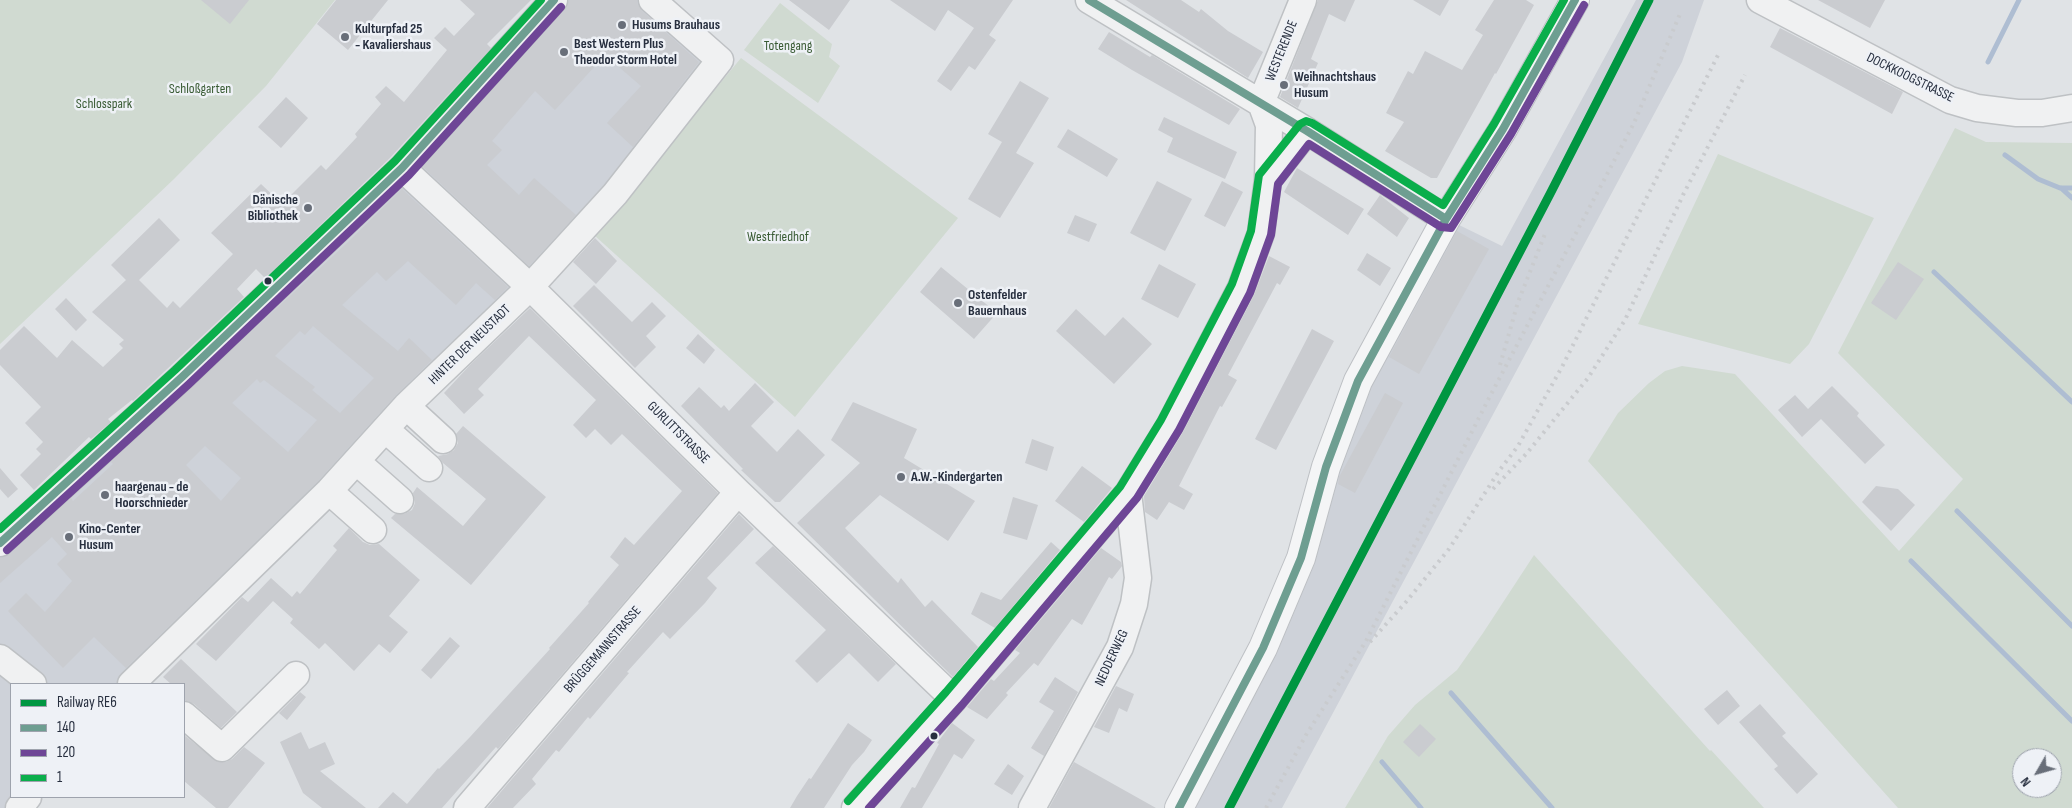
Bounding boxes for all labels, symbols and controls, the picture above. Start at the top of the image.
place label: Husums Brauhaus [632,17,720,33]
street label: WESTERENDE [1262,18,1302,84]
marker: Husums Brauhaus [616,19,628,31]
place label: Kulturpfad 25 - Kavaliershaus [355,21,431,54]
marker: Kulturpfad 25 - Kavaliershaus [339,31,351,43]
place label: Best Western Plus Theodor Storm Hotel [574,36,677,68]
park label: Totengang [764,38,812,54]
marker: Best Western Plus Theodor Storm Hotel [558,46,570,58]
street label: DOCKKOOGSTRASSE [1864,50,1956,106]
place label: Weihnachtshaus Husum [1294,69,1376,102]
marker: Weihnachtshaus Husum [1278,79,1290,91]
park label: Schloßgarten [169,81,231,97]
park label: Schlosspark [76,96,132,112]
place label: Dänische Bibliothek [248,192,298,224]
marker: Dänische Bibliothek [302,202,314,214]
park label: Westfriedhof [747,229,809,245]
unlabelled marker [263,276,273,286]
place label: Ostenfelder Bauernhaus [968,287,1027,320]
marker: Ostenfelder Bauernhaus [952,297,964,309]
street label: HINTER DER NEUSTADT [425,302,515,388]
street label: GURLITTSTRASSE [643,398,713,468]
place label: A.W.-Kindergarten [911,469,1003,485]
marker: A.W.-Kindergarten [895,471,907,483]
place label: haargenau - de Hoorschnieder [115,479,188,512]
marker: haargenau - de Hoorschnieder [99,489,111,501]
place label: Kino-Center Husum [79,521,141,554]
marker: Kino-Center Husum [63,531,75,543]
street label: BRÜGGEMANNSTRASSE [561,603,645,697]
street label: NEDDERWEG [1092,627,1132,689]
legend [10,683,185,798]
text: Railway RE6 [57,693,117,712]
text: 140 [57,718,75,737]
unlabelled marker [929,731,939,741]
text: 120 [57,743,75,762]
north arrow [2012,748,2062,798]
text: 1 [57,768,62,787]
text: N [2017,774,2035,790]

